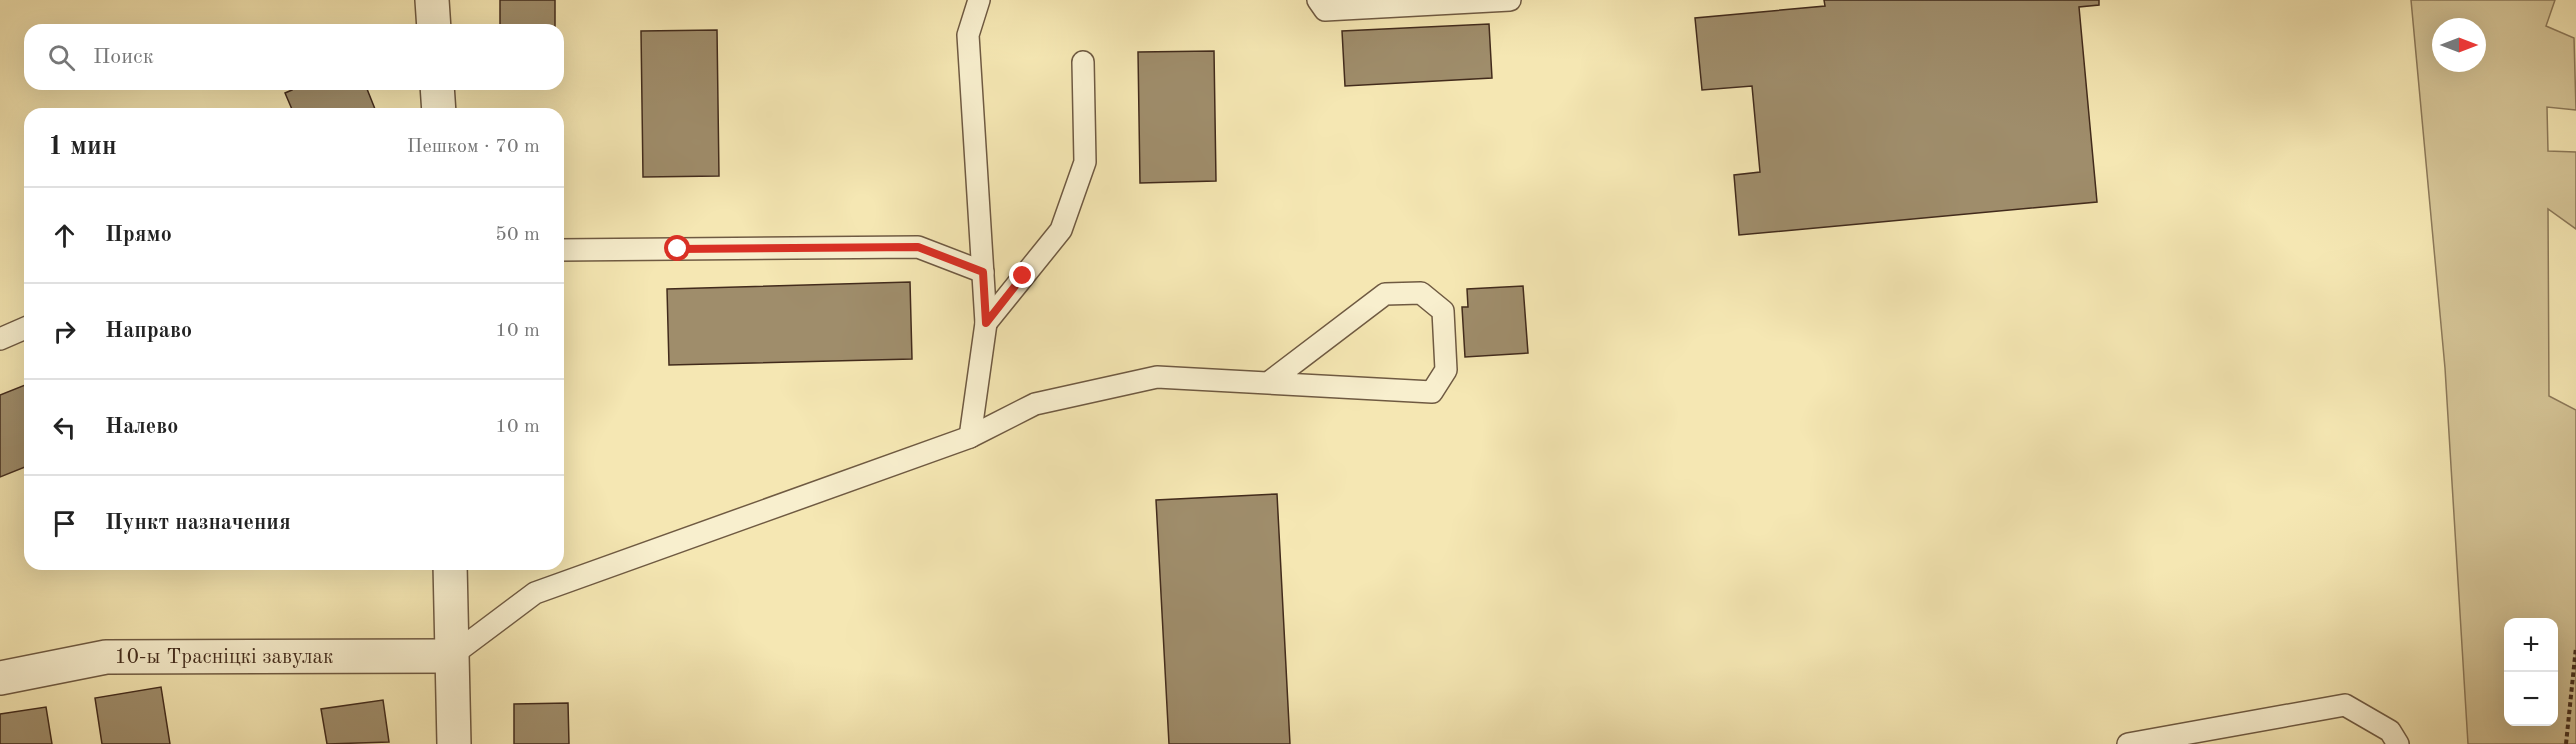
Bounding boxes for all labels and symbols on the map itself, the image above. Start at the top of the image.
north arrow [2432,18,2486,72]
route start [664,235,690,261]
route end [1009,262,1035,288]
street label: 10-ы Трасніцкі завулак [114,647,334,668]

